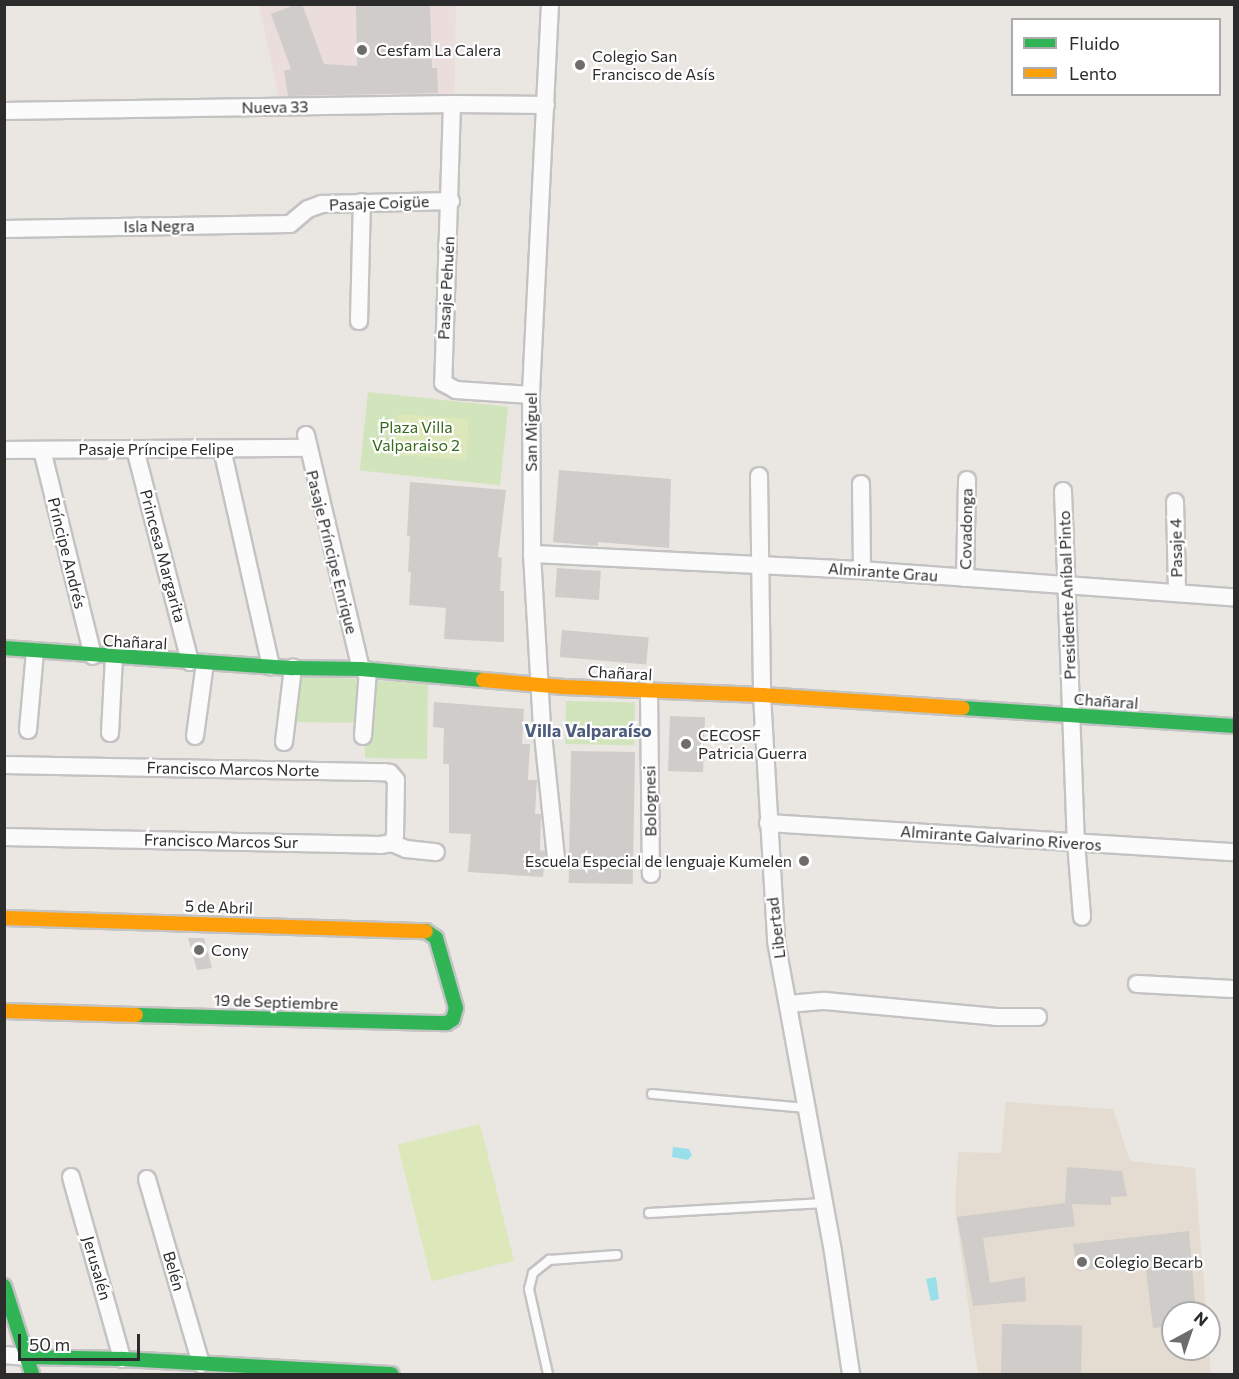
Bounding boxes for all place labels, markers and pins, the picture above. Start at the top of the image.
place label: Cesfam La Calera [376,40,501,60]
marker: Cesfam La Calera [353,41,371,59]
place label: Colegio San Francisco de Asís [592,46,715,84]
marker: Colegio San Francisco de Asís [573,58,587,72]
place label: CECOSF Patricia Guerra [698,725,807,763]
marker: CECOSF Patricia Guerra [679,737,693,751]
place label: Escuela Especial de lenguaje Kumelen [525,851,792,871]
marker: Escuela Especial de lenguaje Kumelen [797,854,811,868]
place label: Cony [211,940,249,960]
marker: Cony [192,943,206,957]
place label: Colegio Becarb [1094,1252,1203,1272]
marker: Colegio Becarb [1075,1255,1089,1269]

